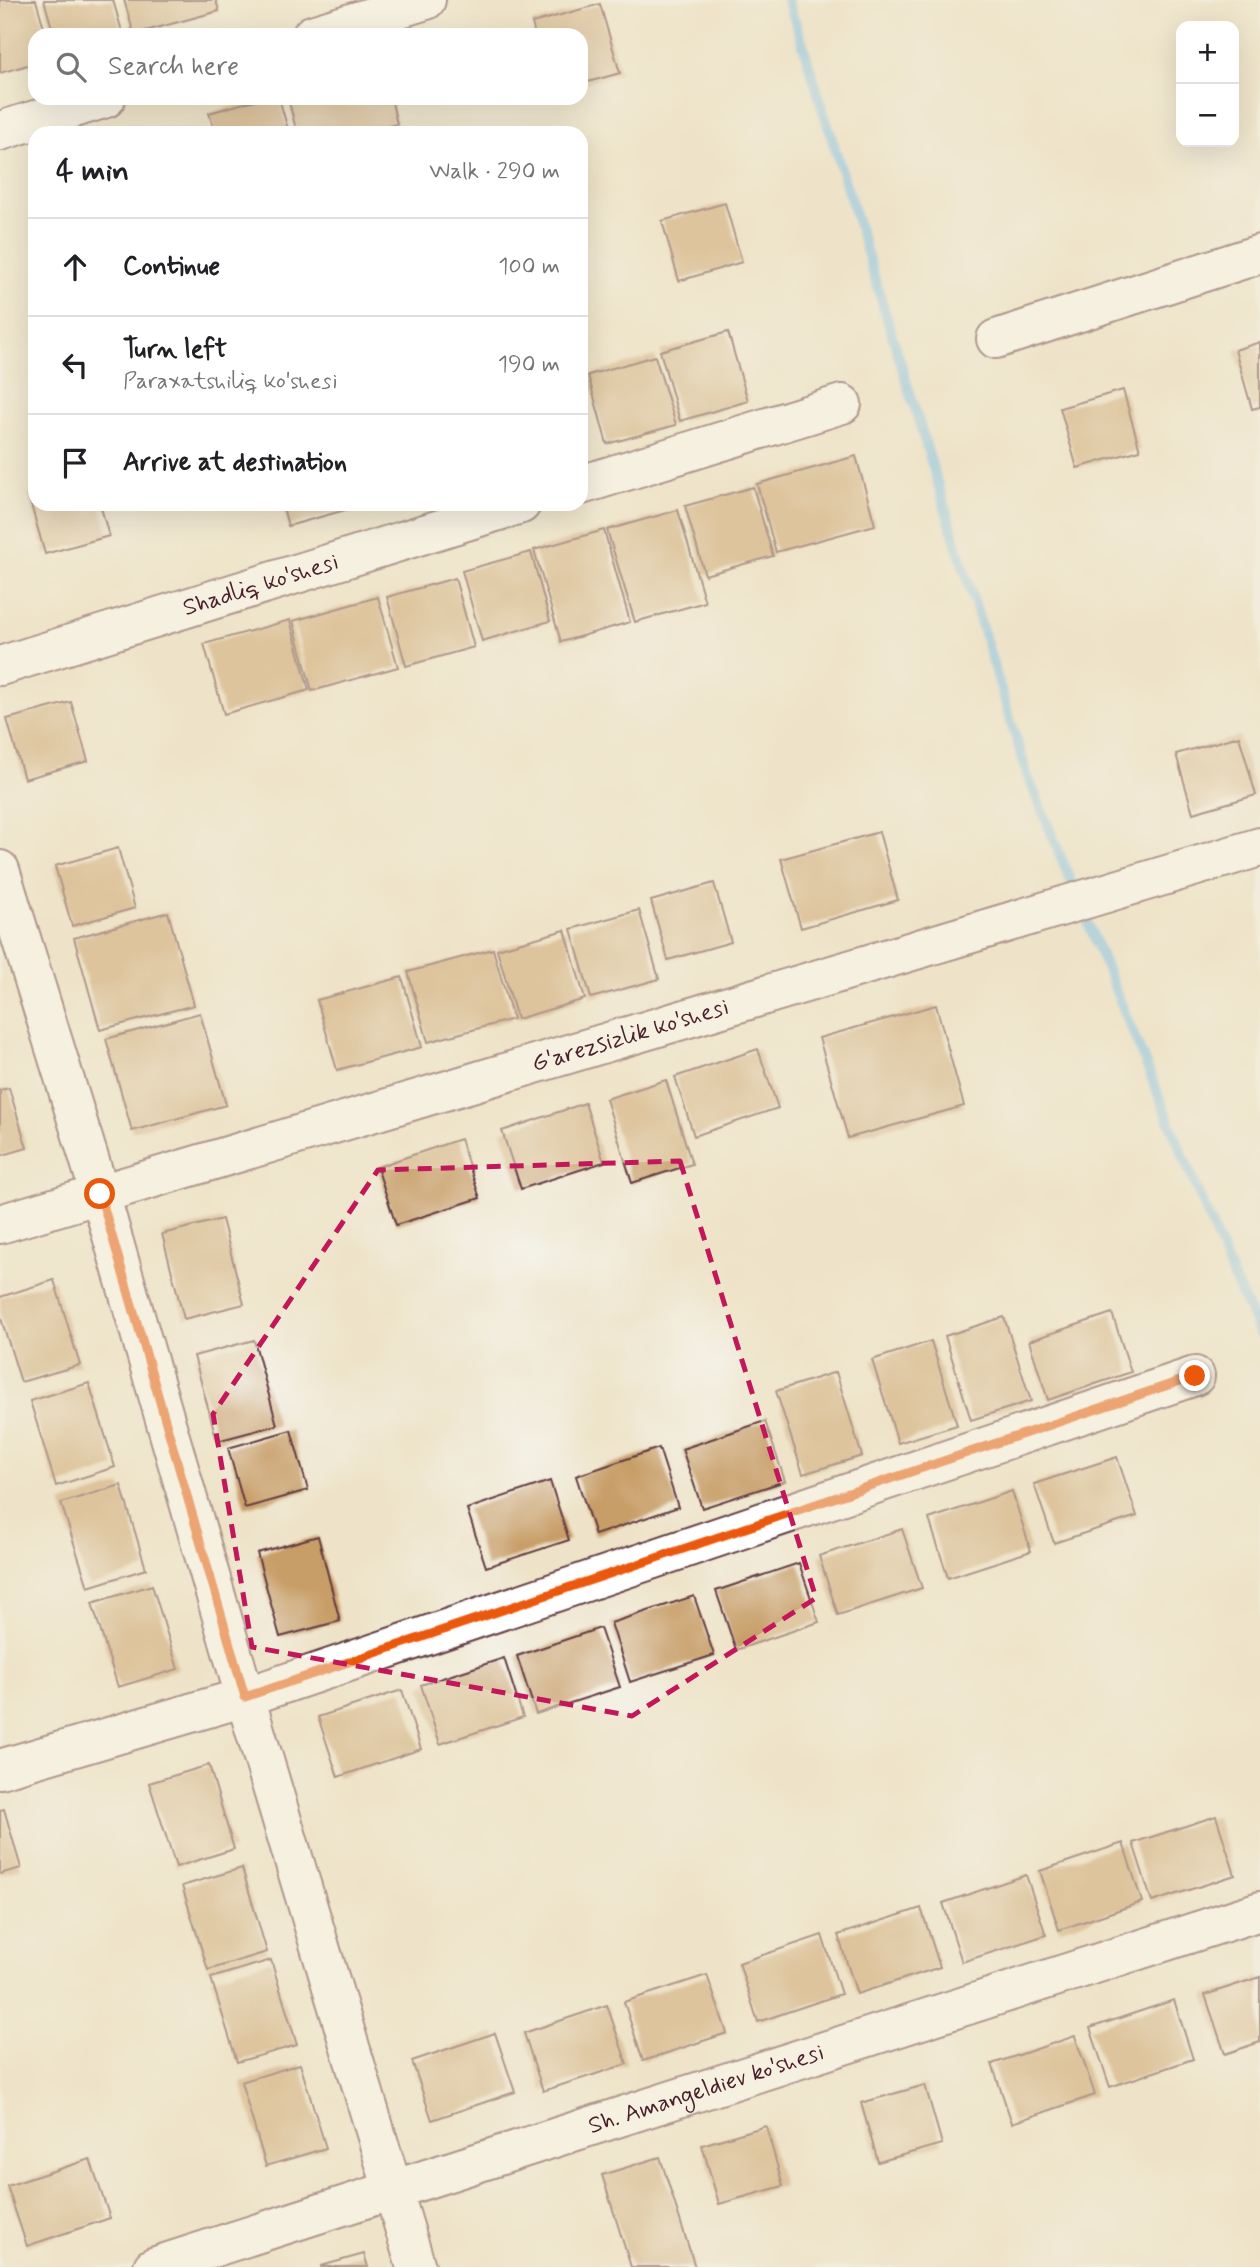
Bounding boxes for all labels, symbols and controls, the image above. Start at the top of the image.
map controls [1176,21,1239,147]
button: + [1176,21,1239,84]
search box [28,28,588,105]
icon: search [52,48,90,86]
text: Search here [108,50,239,84]
button: − [1176,84,1239,147]
text: 4 min [56,152,129,191]
text: Walk · 290 m [429,157,560,187]
icon: ahead [56,248,94,286]
text: Continue [123,250,220,284]
text: 100 m [498,252,560,282]
text: Turn left [123,333,227,367]
icon: left [56,346,94,384]
text: 190 m [498,350,560,380]
text: Paraxatshiliq ko'shesi [123,367,338,397]
icon: arrive [56,444,94,482]
text: Arrive at destination [123,446,347,480]
street label: Shadliq ko'shesi [179,546,342,624]
street label: G'arezsizlik ko'shesi [528,991,733,1080]
route start [84,1178,115,1209]
route end [1179,1360,1210,1391]
street label: Sh. Amangeldiev ko'shesi [584,2037,828,2142]

